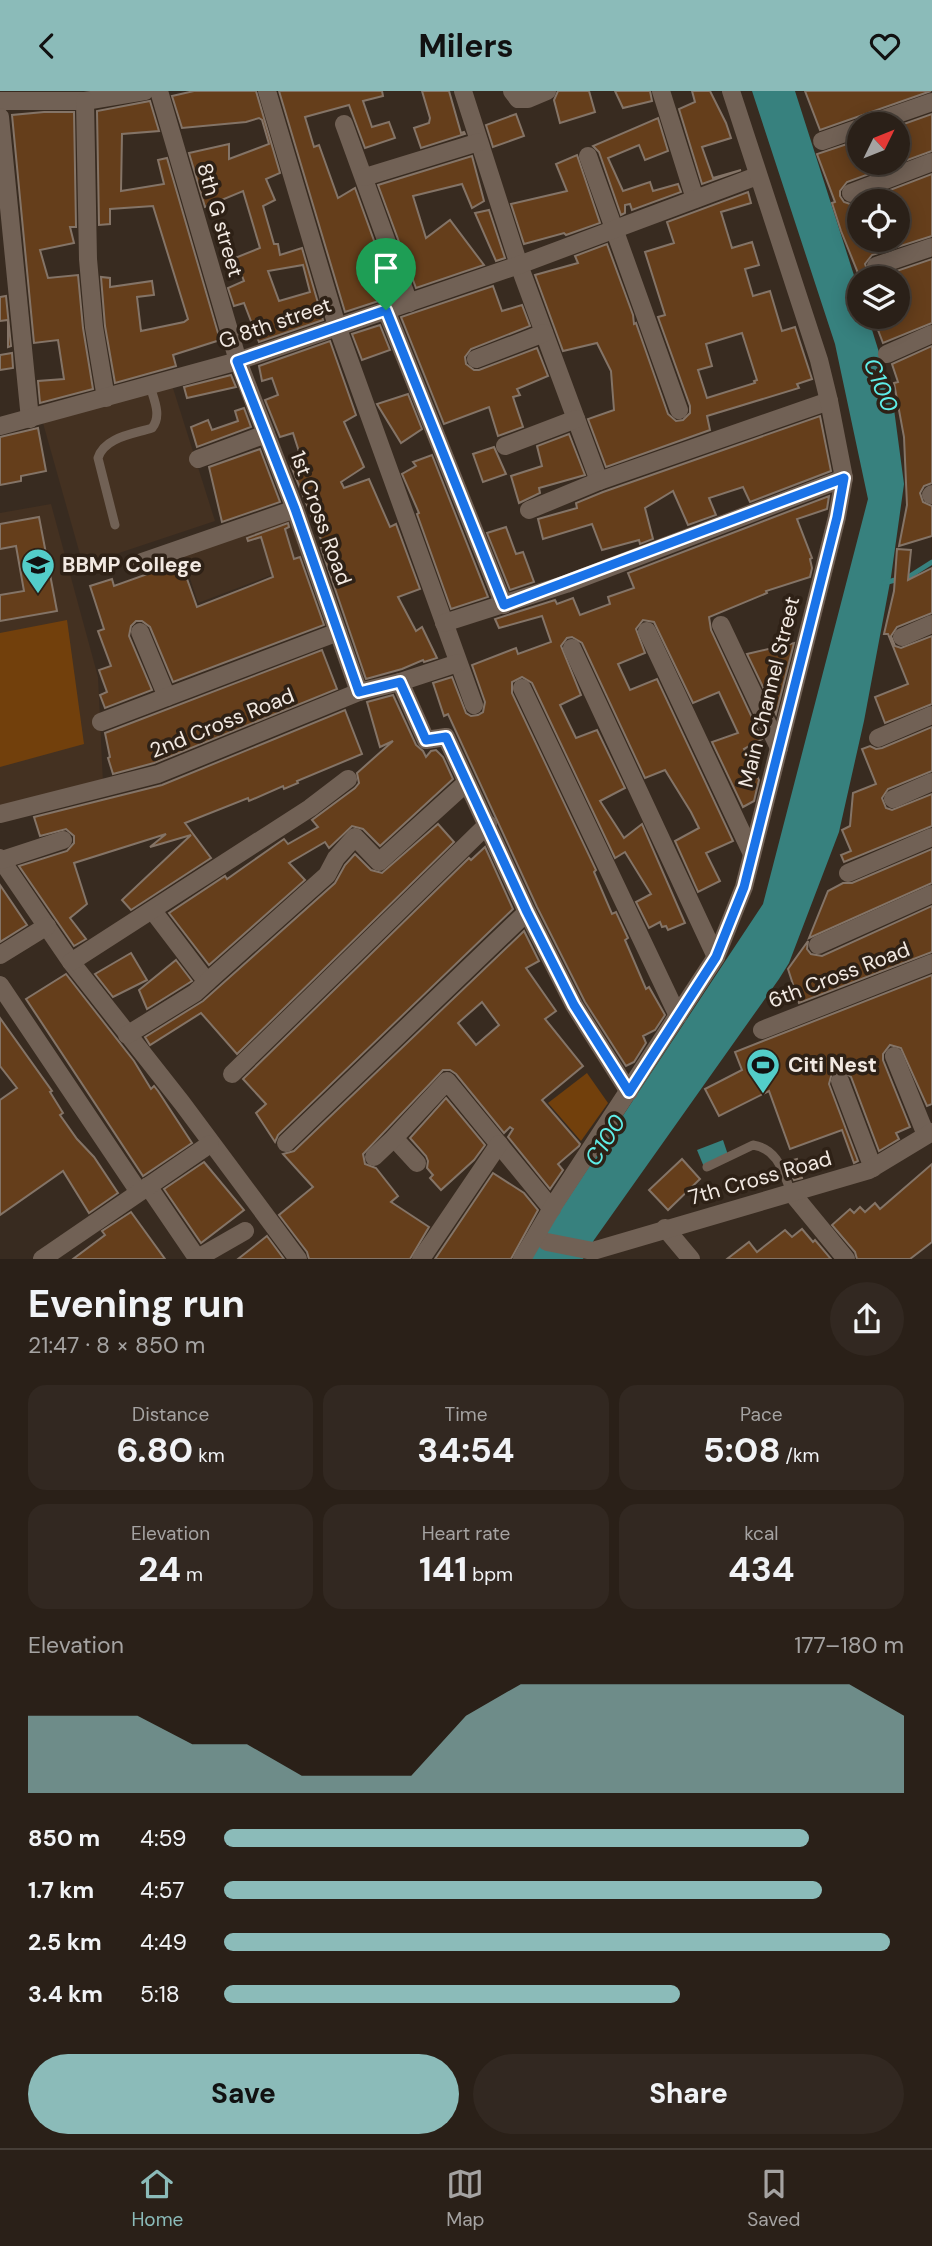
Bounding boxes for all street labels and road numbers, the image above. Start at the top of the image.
street label: 8th G street [190,160,250,280]
street label: G 8th street [215,291,335,355]
street label: 1st Cross Road [284,447,358,589]
street label: Main Channel Street [732,593,806,791]
street label: 2nd Cross Road [146,681,298,765]
street label: 6th Cross Road [764,935,914,1015]
street label: 7th Cross Road [685,1144,835,1212]

